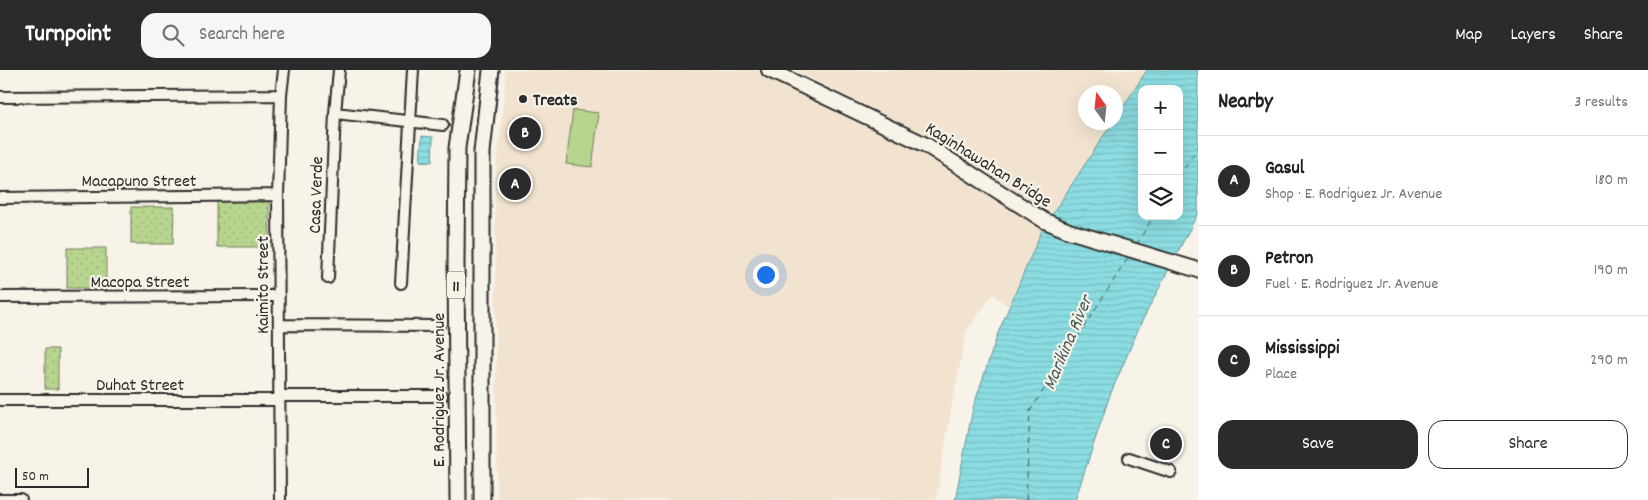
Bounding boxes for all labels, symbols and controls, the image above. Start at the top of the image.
search box [141,13,491,58]
text: Turnpoint [25,18,111,52]
icon: search [159,21,187,49]
text: Search here [199,22,285,49]
text: Map [1455,23,1482,48]
text: Layers [1510,23,1556,48]
text: Share [1584,23,1623,48]
north arrow [1078,85,1123,130]
map controls [1138,85,1183,220]
button: + [1138,85,1183,130]
text: Nearby [1218,88,1273,118]
place label: Treats [533,89,578,114]
text: 3 results [1574,91,1628,114]
marker: Treats [517,93,529,105]
pin: B [509,114,541,152]
street label: Kaginhawahan Bridge [920,117,1056,215]
button: − [1138,130,1183,175]
street label: Casa Verde [304,156,331,234]
text: Gasul [1265,156,1304,183]
pin: A [499,165,531,203]
text: A [1230,169,1238,192]
text: 180 m [1595,169,1628,192]
street label: Macapuno Street [82,170,197,195]
button: layers [1138,175,1183,220]
text: Shop · E. Rodriguez Jr. Avenue [1265,183,1442,206]
street label: Kaimito Street [252,236,277,334]
text: Petron [1265,246,1313,273]
text: B [1230,259,1238,282]
text: 190 m [1594,259,1628,282]
your location [753,262,779,288]
street label: Macopa Street [91,271,190,296]
road number: 11 [447,272,465,298]
text: Fuel · E. Rodriguez Jr. Avenue [1265,273,1438,296]
water label: Marikina River [1037,290,1102,395]
street label: E. Rodriguez Jr. Avenue [428,313,453,467]
text: Mississippi [1265,336,1340,363]
text: C [1230,349,1238,372]
text: 290 m [1590,349,1628,372]
text: Place [1265,363,1297,386]
street label: Duhat Street [96,374,184,399]
button: Save [1218,420,1418,469]
button: Share [1428,420,1628,469]
pin: C [1150,425,1182,463]
scale bar [15,465,89,488]
text: 50 m [22,467,49,487]

